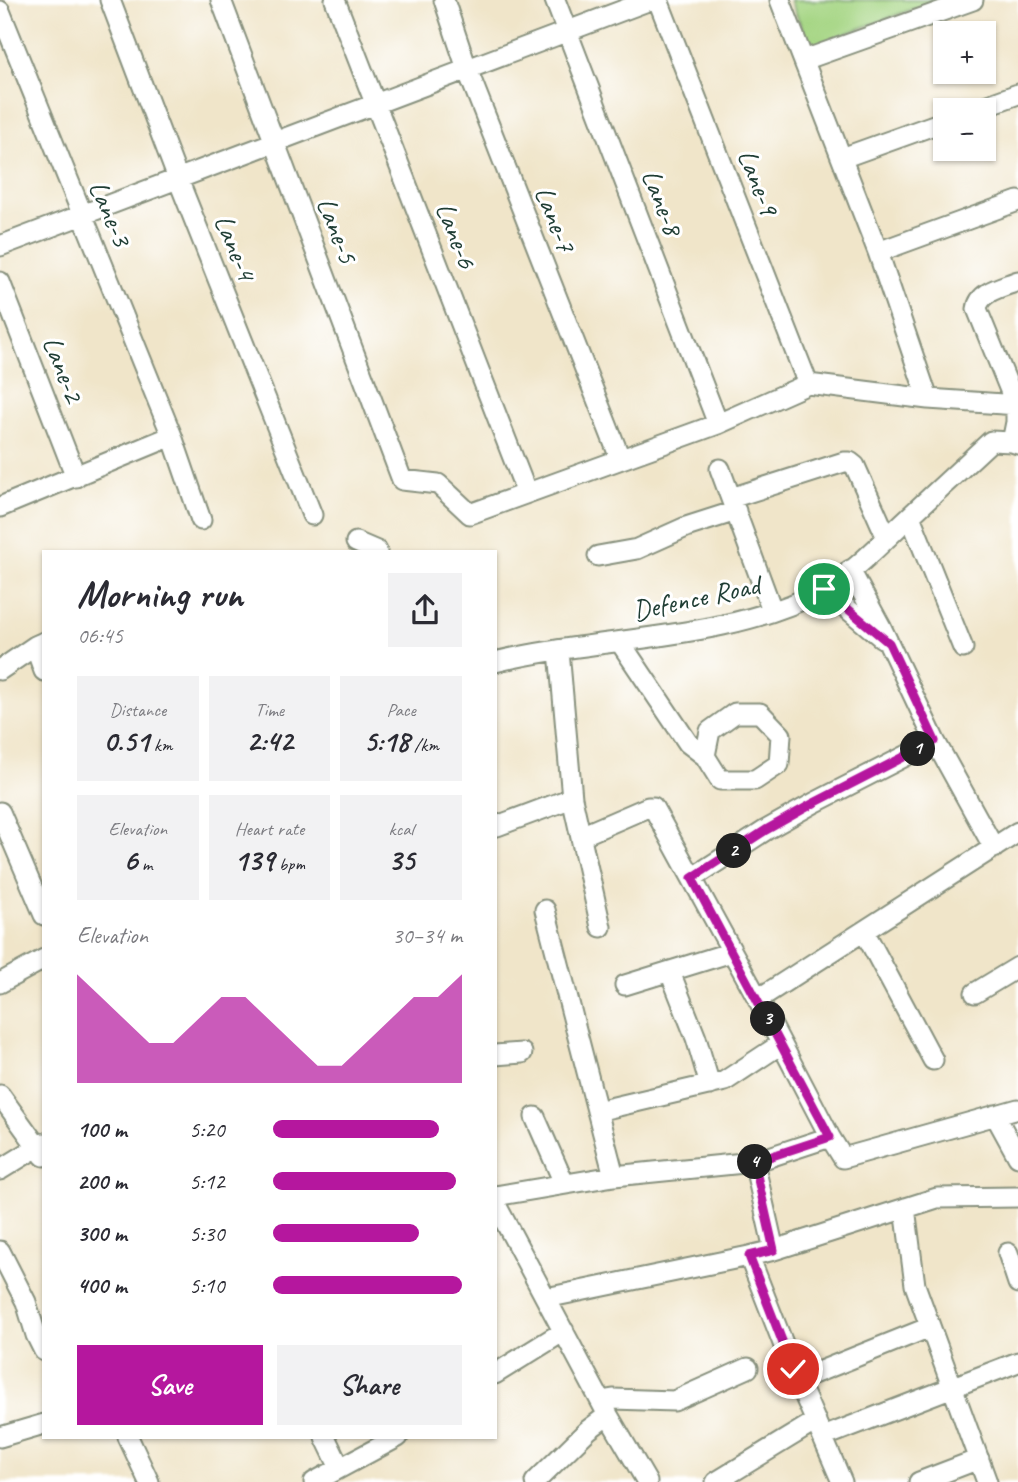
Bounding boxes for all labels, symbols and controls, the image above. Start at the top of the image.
map controls [933,21,996,161]
button: + [933,21,996,84]
button: − [933,98,996,161]
street label: Lane-9 [730,144,788,222]
street label: Lane-8 [634,164,692,242]
street label: Lane-3 [81,175,141,253]
street label: Lane-7 [527,181,584,258]
street label: Lane-5 [309,192,366,269]
street label: Lane-6 [428,197,485,274]
street label: Lane-4 [207,209,265,287]
street label: Lane-2 [35,331,93,409]
pin [794,559,854,619]
street label: Defence Road [630,566,767,628]
icon: arrive [805,570,843,608]
text: Morning run [77,571,243,618]
button: share [388,573,462,647]
text: 06:45 [77,621,123,650]
text: Distance [109,698,166,722]
text: Time [255,698,284,722]
text: Pace [387,698,416,722]
text: 0.51 [103,722,149,760]
text: 2:42 [246,722,293,760]
text: 5:18 [363,722,409,760]
pin: 1 [900,732,936,766]
text: km [149,733,172,757]
text: /km [409,733,439,757]
text: 1 [913,736,922,760]
text: Elevation [109,817,167,841]
text: Heart rate [235,817,304,841]
text: kcal [389,817,414,841]
pin: 2 [716,834,752,868]
text: 2 [729,838,738,862]
text: 6 [123,841,137,879]
text: 139 [234,841,274,879]
text: 35 [388,841,414,879]
text: m [137,852,153,876]
text: bpm [274,852,305,876]
text: Elevation [77,921,148,950]
text: 30–34 m [392,921,462,950]
pin: 3 [750,1002,786,1036]
text: 3 [763,1006,772,1030]
text: 100 m [77,1115,127,1144]
text: 5:20 [189,1115,225,1144]
pin: 4 [738,1144,772,1180]
text: 4 [750,1149,759,1173]
text: 200 m [77,1167,127,1196]
text: 5:12 [189,1167,225,1196]
text: 300 m [77,1219,127,1248]
text: 5:30 [189,1219,225,1248]
text: 400 m [77,1271,127,1300]
text: 5:10 [189,1271,225,1300]
pin [763,1339,823,1399]
button: Save [77,1345,263,1425]
button: Share [277,1345,462,1425]
icon: check [774,1350,812,1388]

